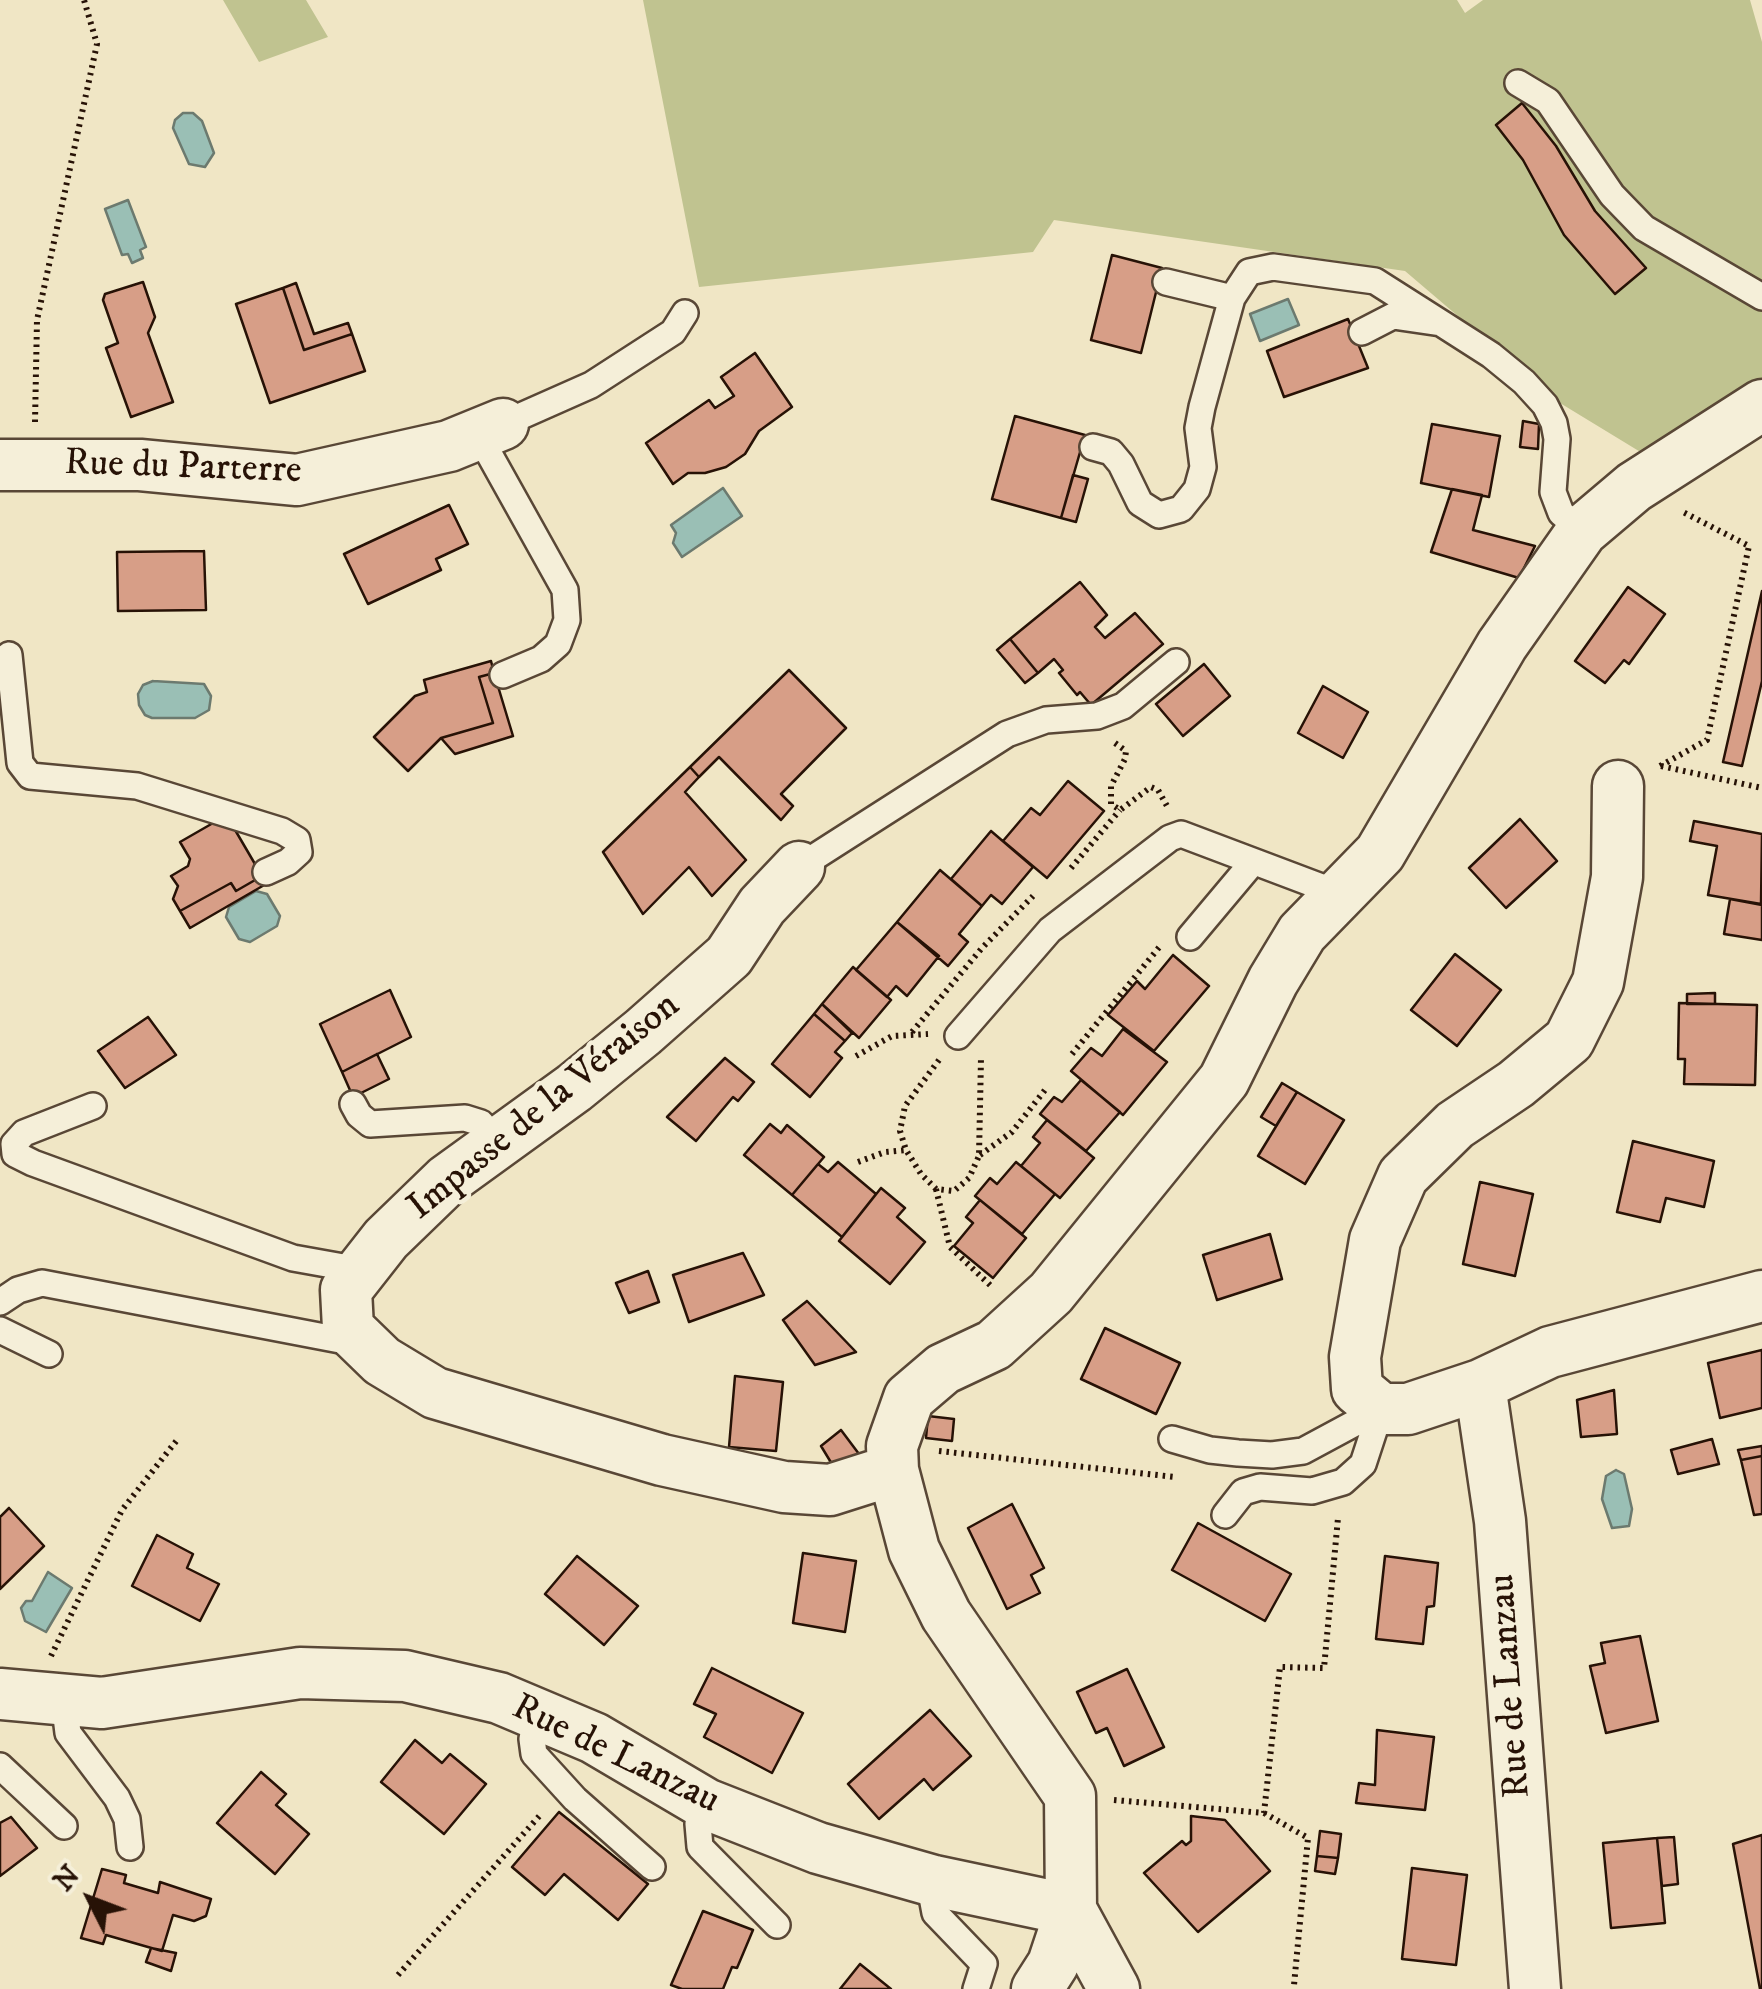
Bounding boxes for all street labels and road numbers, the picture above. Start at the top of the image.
street label: Rue du Parterre [64,442,302,496]
street label: Impasse de la Véraison [400,985,690,1231]
street label: Rue de Lanzau [1481,1572,1543,1800]
street label: Rue de Lanzau [504,1686,726,1826]

